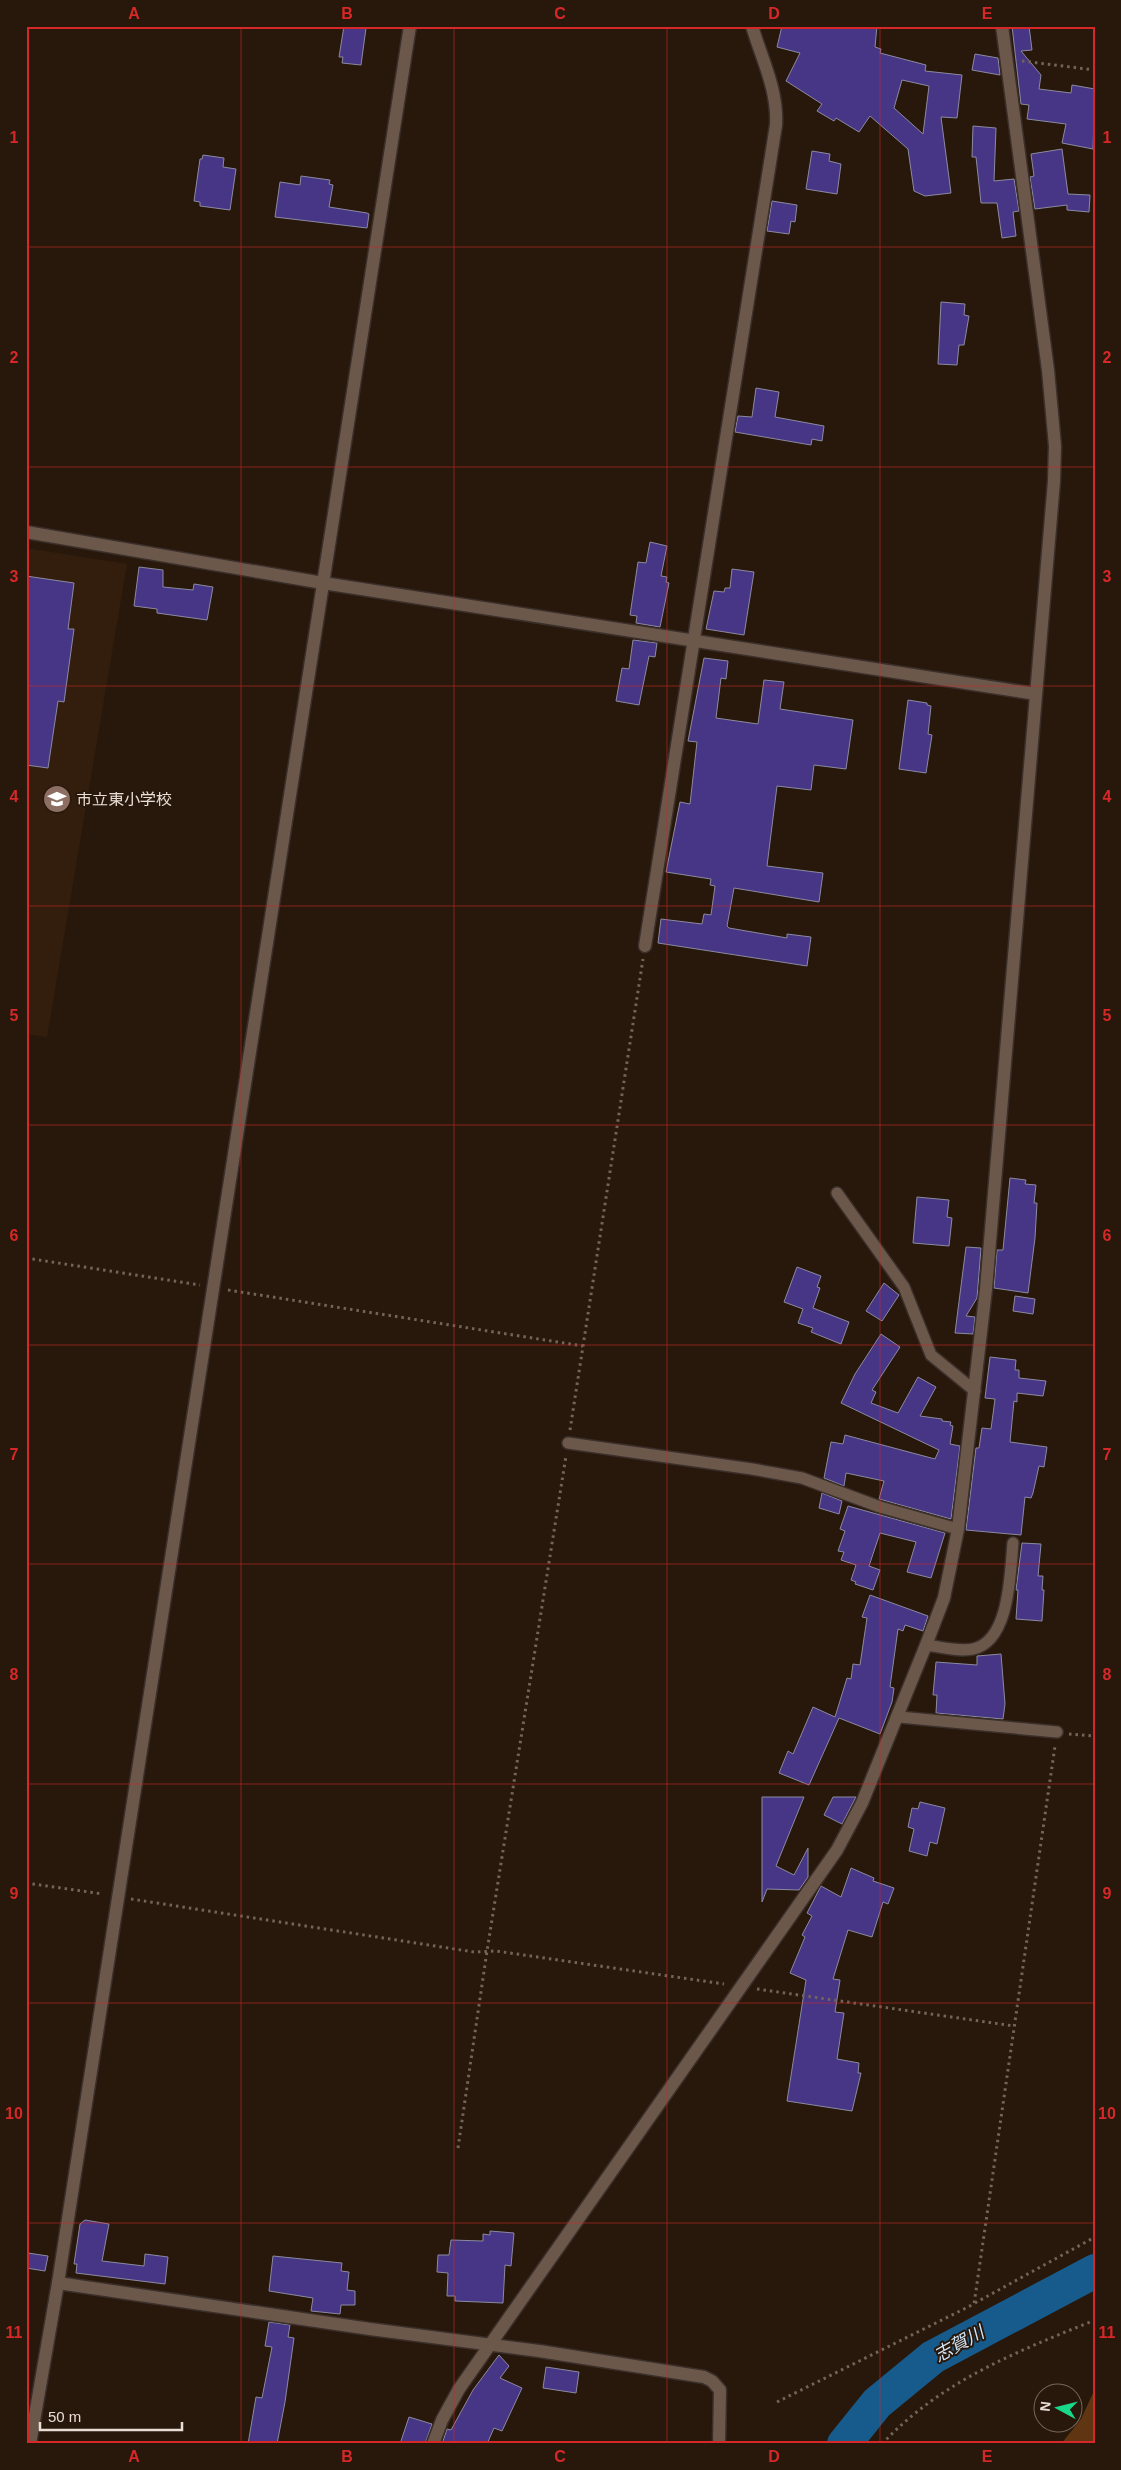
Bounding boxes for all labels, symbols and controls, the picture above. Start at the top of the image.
text: A [128,5,140,22]
text: B [341,5,353,22]
text: C [554,5,566,22]
text: D [768,5,780,22]
text: E [982,5,993,22]
text: 1 [10,129,19,146]
text: 1 [1103,129,1112,146]
text: 2 [10,349,19,366]
text: 2 [1103,349,1112,366]
text: 3 [10,568,19,585]
text: 3 [1103,568,1112,585]
school or university icon: 市立東小学校 [42,784,72,814]
text: 4 [10,788,19,805]
text: 4 [1103,788,1112,805]
place label: 市立東小学校 [76,791,172,808]
text: 5 [10,1007,19,1024]
text: 5 [1103,1007,1112,1024]
text: 6 [10,1227,19,1244]
text: 6 [1103,1227,1112,1244]
text: 7 [10,1446,19,1463]
text: 7 [1103,1446,1112,1463]
text: 8 [10,1666,19,1683]
text: 8 [1103,1666,1112,1683]
text: 9 [10,1885,19,1902]
text: 9 [1103,1885,1112,1902]
text: 10 [5,2105,23,2122]
text: 10 [1098,2105,1116,2122]
water label: 志賀川 [931,2321,989,2366]
text: 11 [6,2324,23,2341]
text: 11 [1099,2324,1116,2341]
north arrow [1034,2382,1084,2432]
scale bar [40,2400,182,2432]
text: N [1037,2400,1054,2412]
text: 50 m [48,2408,81,2425]
text: A [128,2448,140,2465]
text: B [341,2448,353,2465]
text: C [554,2448,566,2465]
text: D [768,2448,780,2465]
text: E [982,2448,993,2465]

